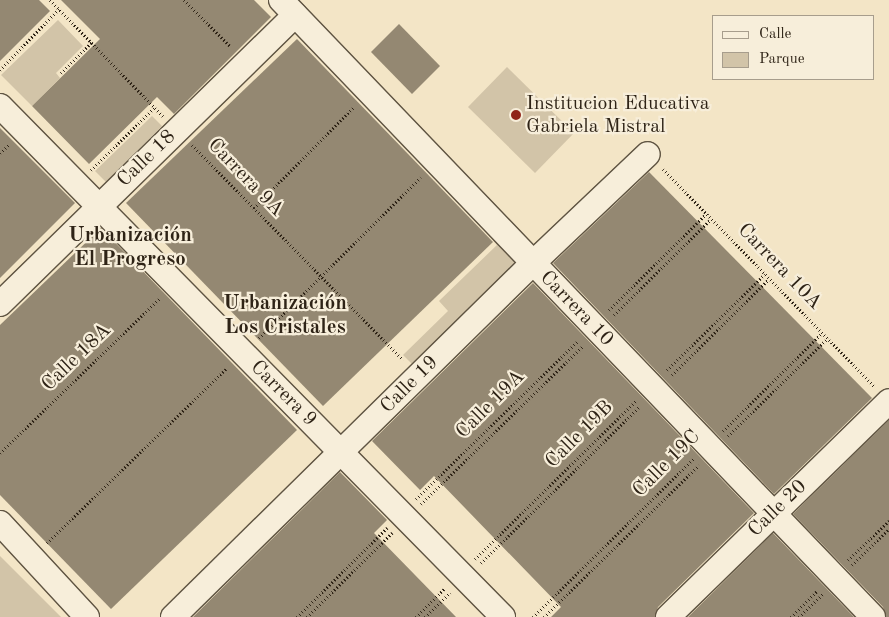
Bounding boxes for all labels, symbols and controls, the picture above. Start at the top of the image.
legend [712,15,874,80]
text: Calle [759,27,791,42]
text: Parque [759,52,805,67]
place label: Institucion Educativa Gabriela Mistral [526,92,710,139]
marker: Institucion Educativa Gabriela Mistral [510,109,522,121]
street label: Calle 18 [113,125,181,193]
street label: Carrera 9A [202,134,288,222]
street label: Carrera 10A [732,219,826,315]
district label: Urbanización El Progreso [68,223,192,273]
street label: Carrera 10 [534,266,618,352]
district label: Urbanización Los Cristales [223,291,347,341]
street label: Calle 18A [37,319,117,397]
street label: Calle 19 [376,351,444,419]
street label: Carrera 9 [245,356,321,432]
street label: Calle 19A [452,366,530,444]
street label: Calle 19B [541,396,619,474]
street label: Calle 19C [628,425,706,503]
street label: Calle 20 [744,475,812,543]

